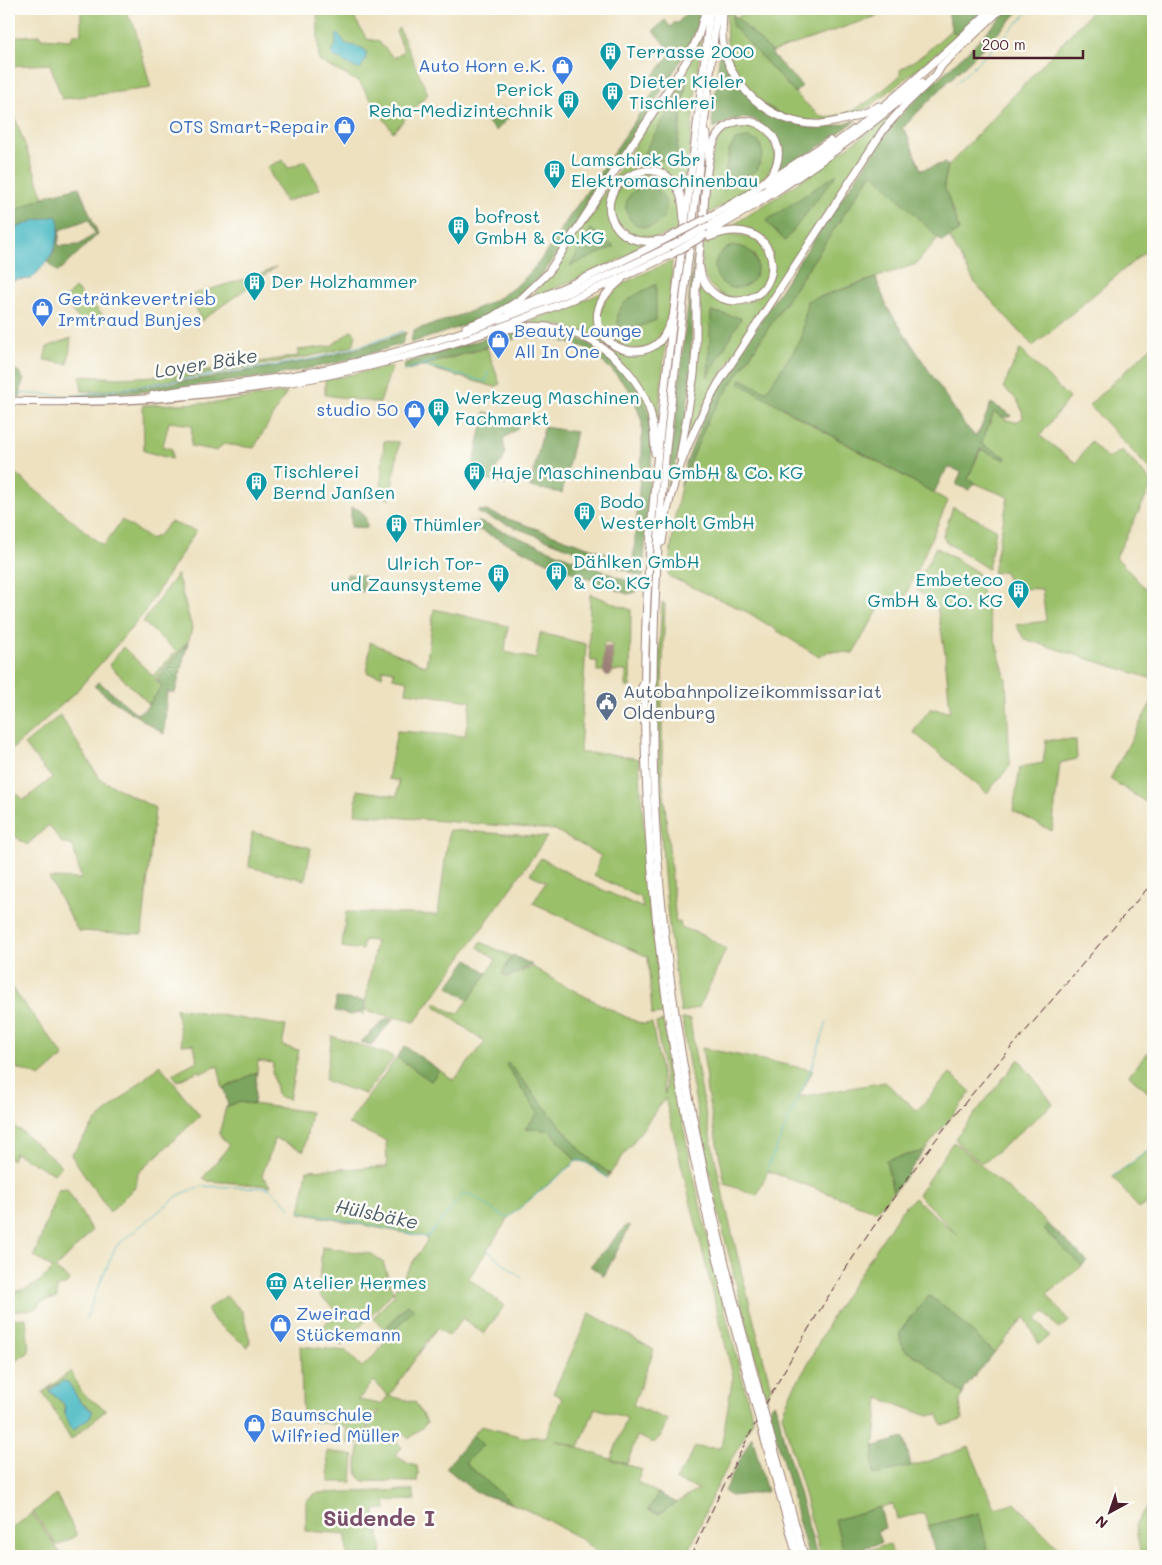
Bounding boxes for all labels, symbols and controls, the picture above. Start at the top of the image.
scale bar [974,28,1083,60]
text: 200 m [982,34,1026,54]
place label: Terrasse 2000 [626,39,754,63]
building icon: Terrasse 2000 [598,40,622,71]
place label: Auto Horn e.K. [418,53,546,77]
shop icon: Auto Horn e.K. [550,54,574,85]
place label: Dieter Kieler Tischlerei [629,69,744,114]
place label: Perick Reha-Medizintechnik [369,77,553,122]
building icon: Dieter Kieler Tischlerei [601,80,625,111]
building icon: Perick Reha-Medizintechnik [557,88,581,119]
place label: OTS Smart-Repair [169,114,329,138]
shop icon: OTS Smart-Repair [333,115,357,146]
place label: Lamschick Gbr Elektromaschinenbau [571,147,758,192]
building icon: Lamschick Gbr Elektromaschinenbau [543,158,567,189]
place label: bofrost GmbH & Co.KG [475,204,605,249]
building icon: bofrost GmbH & Co.KG [447,215,471,246]
place label: Der Holzhammer [271,269,418,293]
building icon: Der Holzhammer [243,270,267,301]
place label: Getränkevertrieb Irmtraud Bunjes [58,286,216,331]
shop icon: Getränkevertrieb Irmtraud Bunjes [30,297,54,328]
place label: Beauty Lounge All In One [514,318,642,363]
shop icon: Beauty Lounge All In One [486,329,510,360]
water label: Loyer Bäke [153,342,259,383]
place label: Werkzeug Maschinen Fachmarkt [455,385,639,430]
building icon: Werkzeug Maschinen Fachmarkt [427,396,451,427]
place label: studio 50 [317,397,398,421]
shop icon: studio 50 [402,398,426,429]
place label: Tischlerei Bernd Janßen [273,459,395,504]
place label: Haje Maschinenbau GmbH & Co. KG [491,460,803,484]
building icon: Haje Maschinenbau GmbH & Co. KG [463,461,487,492]
building icon: Tischlerei Bernd Janßen [245,470,269,501]
place label: Bodo Westerholt GmbH [600,489,755,534]
building icon: Bodo Westerholt GmbH [572,500,596,531]
place label: Thümler [413,512,482,536]
building icon: Thümler [385,513,409,544]
place label: Dählken GmbH & Co. KG [573,549,700,594]
place label: Ulrich Tor- und Zaunsysteme [330,551,482,596]
building icon: Dählken GmbH & Co. KG [545,560,569,591]
building icon: Ulrich Tor- und Zaunsysteme [486,562,510,593]
place label: Embeteco GmbH & Co. KG [868,567,1003,612]
building icon: Embeteco GmbH & Co. KG [1007,578,1031,609]
place label: Autobahnpolizeikommissariat Oldenburg [623,679,882,724]
public building icon: Autobahnpolizeikommissariat Oldenburg [595,690,619,721]
water label: Hülsbäke [334,1193,421,1234]
place label: Atelier Hermes [292,1270,427,1294]
museum icon: Atelier Hermes [264,1271,288,1302]
place label: Zweirad Stückemann [296,1301,401,1346]
shop icon: Zweirad Stückemann [268,1312,292,1343]
place label: Baumschule Wilfried Müller [271,1402,400,1447]
shop icon: Baumschule Wilfried Müller [243,1413,267,1444]
north arrow [1084,1488,1134,1538]
district label: Südende I [323,1503,435,1532]
text: N [1091,1512,1112,1533]

